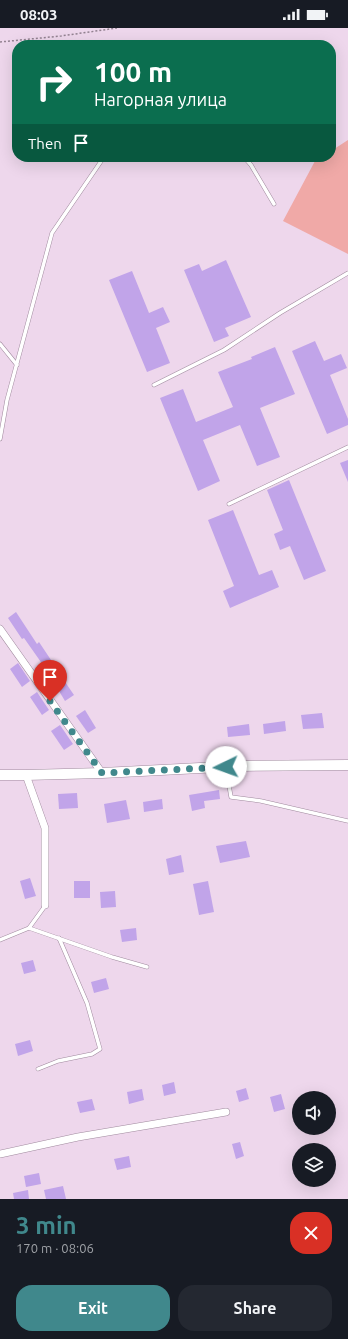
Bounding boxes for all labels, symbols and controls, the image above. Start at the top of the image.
text: 08:03 [20,6,58,23]
icon: right [28,56,80,108]
text: 100 m [94,56,172,87]
text: Нагорная улица [94,89,227,109]
icon: arrive [70,132,92,154]
text: Then [28,135,62,152]
pin [33,660,67,701]
icon: arrive [39,666,61,688]
position arrow [205,746,247,788]
map controls [292,1091,336,1187]
button: sound [292,1091,336,1135]
button: layers [292,1143,336,1187]
text: 3 min [16,1212,77,1239]
button: close [290,1212,332,1254]
text: 170 m · 08:06 [16,1241,94,1255]
button: Exit [16,1285,170,1331]
button: Share [178,1285,332,1331]

